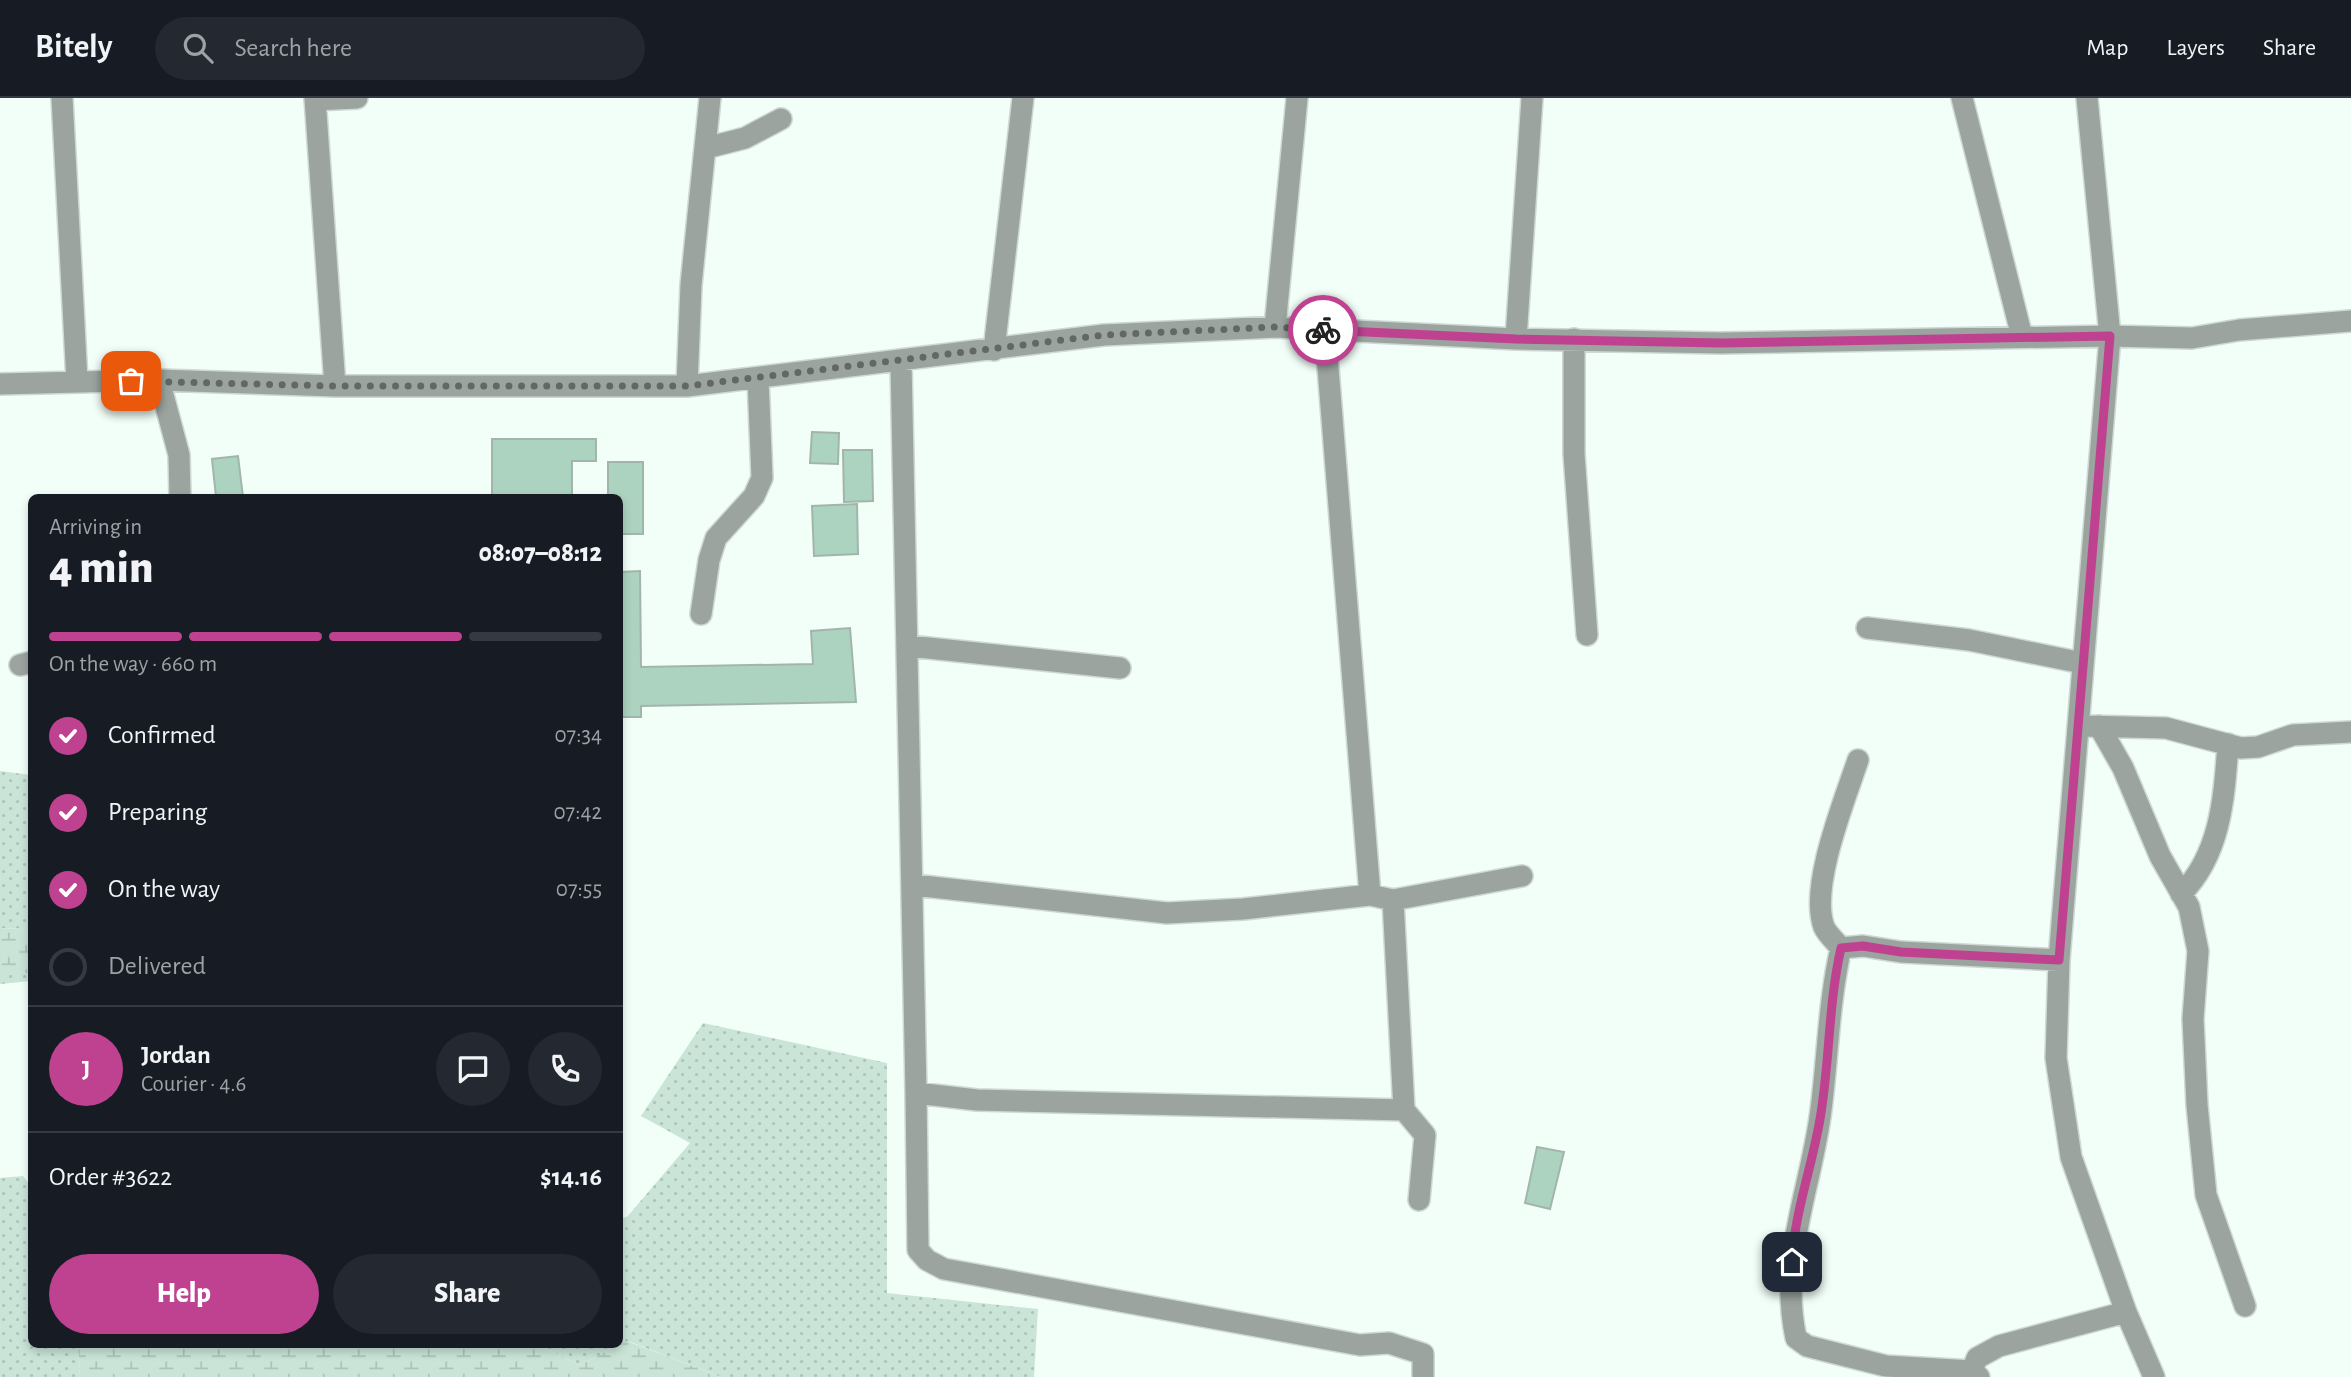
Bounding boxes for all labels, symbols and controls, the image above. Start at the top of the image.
search box [155,17,645,80]
icon: search [179,29,217,67]
text: Bitely [35,31,113,64]
text: Search here [235,35,352,61]
text: Map [2086,36,2128,60]
text: Layers [2166,36,2225,60]
text: Share [2263,36,2316,60]
courier [1288,295,1358,365]
icon: bike [1304,311,1342,349]
pin [101,351,161,411]
icon: bag [112,362,150,400]
text: Arriving in [49,516,142,539]
text: 08:07–08:12 [478,540,602,566]
text: 4 min [49,545,154,591]
text: On the way · 660 m [49,653,217,676]
icon: check [49,717,87,755]
text: Confirmed [108,722,216,748]
text: 07:34 [554,724,602,747]
icon: check [49,794,87,832]
text: Preparing [108,799,207,825]
text: 07:42 [553,801,602,824]
icon: check [49,871,87,909]
text: On the way [108,876,220,902]
text: 07:55 [556,878,602,901]
text: Delivered [108,953,206,979]
button: chat [436,1032,510,1106]
button: phone [528,1032,602,1106]
text: Jordan [141,1042,211,1068]
text: J [82,1056,90,1082]
text: Courier · 4.6 [141,1073,246,1096]
text: Order #3622 [49,1164,172,1190]
text: $14.16 [540,1164,602,1190]
pin [1762,1232,1822,1292]
icon: home [1773,1243,1811,1281]
button: Help [49,1254,319,1334]
button: Share [333,1254,602,1334]

